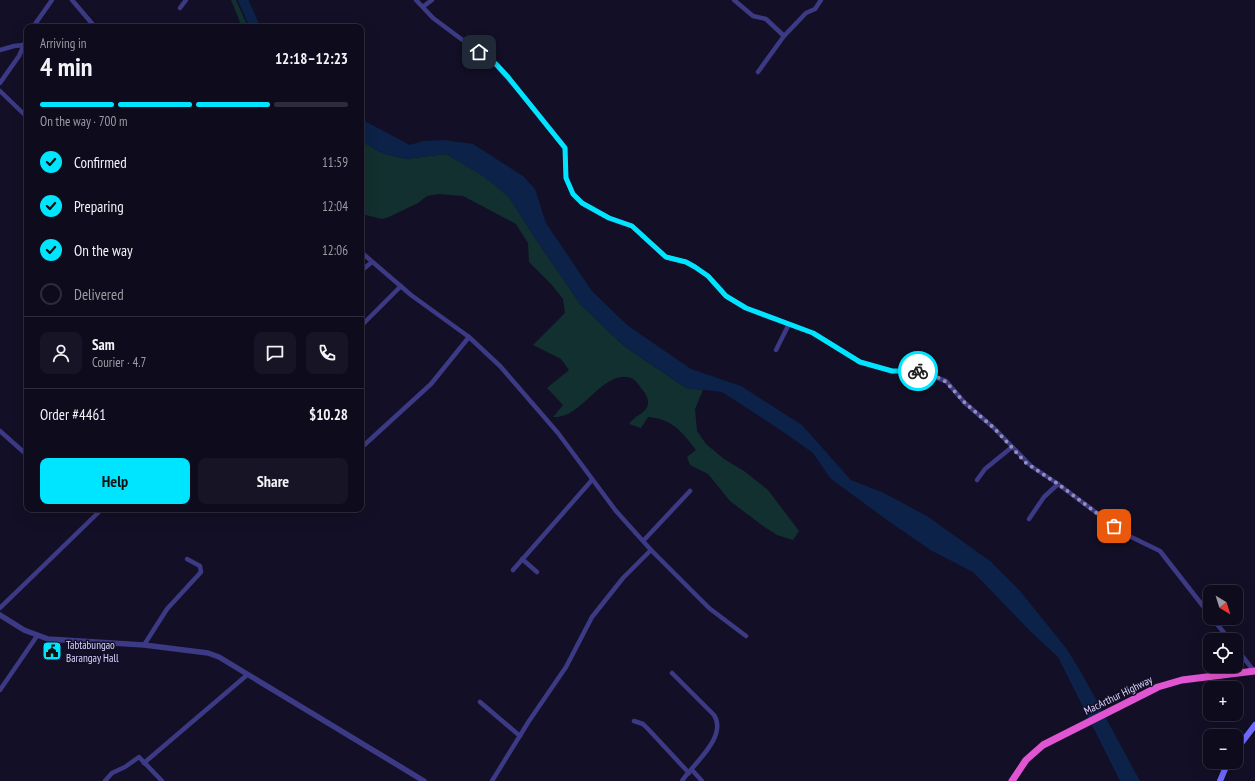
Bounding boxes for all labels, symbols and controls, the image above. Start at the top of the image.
text: Arriving in [40,35,87,52]
pin [462,35,496,69]
icon: home [468,41,490,63]
text: 12:18–12:23 [275,49,348,68]
text: 4 min [40,50,93,83]
text: On the way · 700 m [40,113,127,130]
icon: check [40,151,62,173]
text: Confirmed [74,153,127,172]
text: 11:59 [322,154,348,171]
icon: check [40,195,62,217]
text: Preparing [74,197,124,216]
text: 12:04 [322,198,348,215]
icon: check [40,239,62,261]
text: On the way [74,241,133,260]
text: 12:06 [322,242,348,259]
text: Delivered [74,285,124,304]
button: person [40,332,82,374]
button: chat [254,332,296,374]
button: phone [306,332,348,374]
text: Sam [92,335,115,354]
courier [898,351,938,391]
text: Courier · 4.7 [92,354,146,371]
icon: bike [907,360,929,382]
text: Order #4461 [40,405,106,424]
text: $10.28 [309,405,348,424]
button: Help [40,458,190,504]
button: Share [198,458,348,504]
pin [1097,509,1131,543]
icon: bag [1103,515,1125,537]
north arrow [1203,585,1243,625]
map controls [1203,585,1243,769]
button: locate [1203,633,1243,673]
place label: Tabtabungao Barangay Hall [66,638,119,665]
public building icon: Tabtabungao Barangay Hall [41,640,63,662]
street label: MacArthur Highway [1081,672,1155,718]
button: + [1203,681,1243,721]
button: − [1203,729,1243,769]

